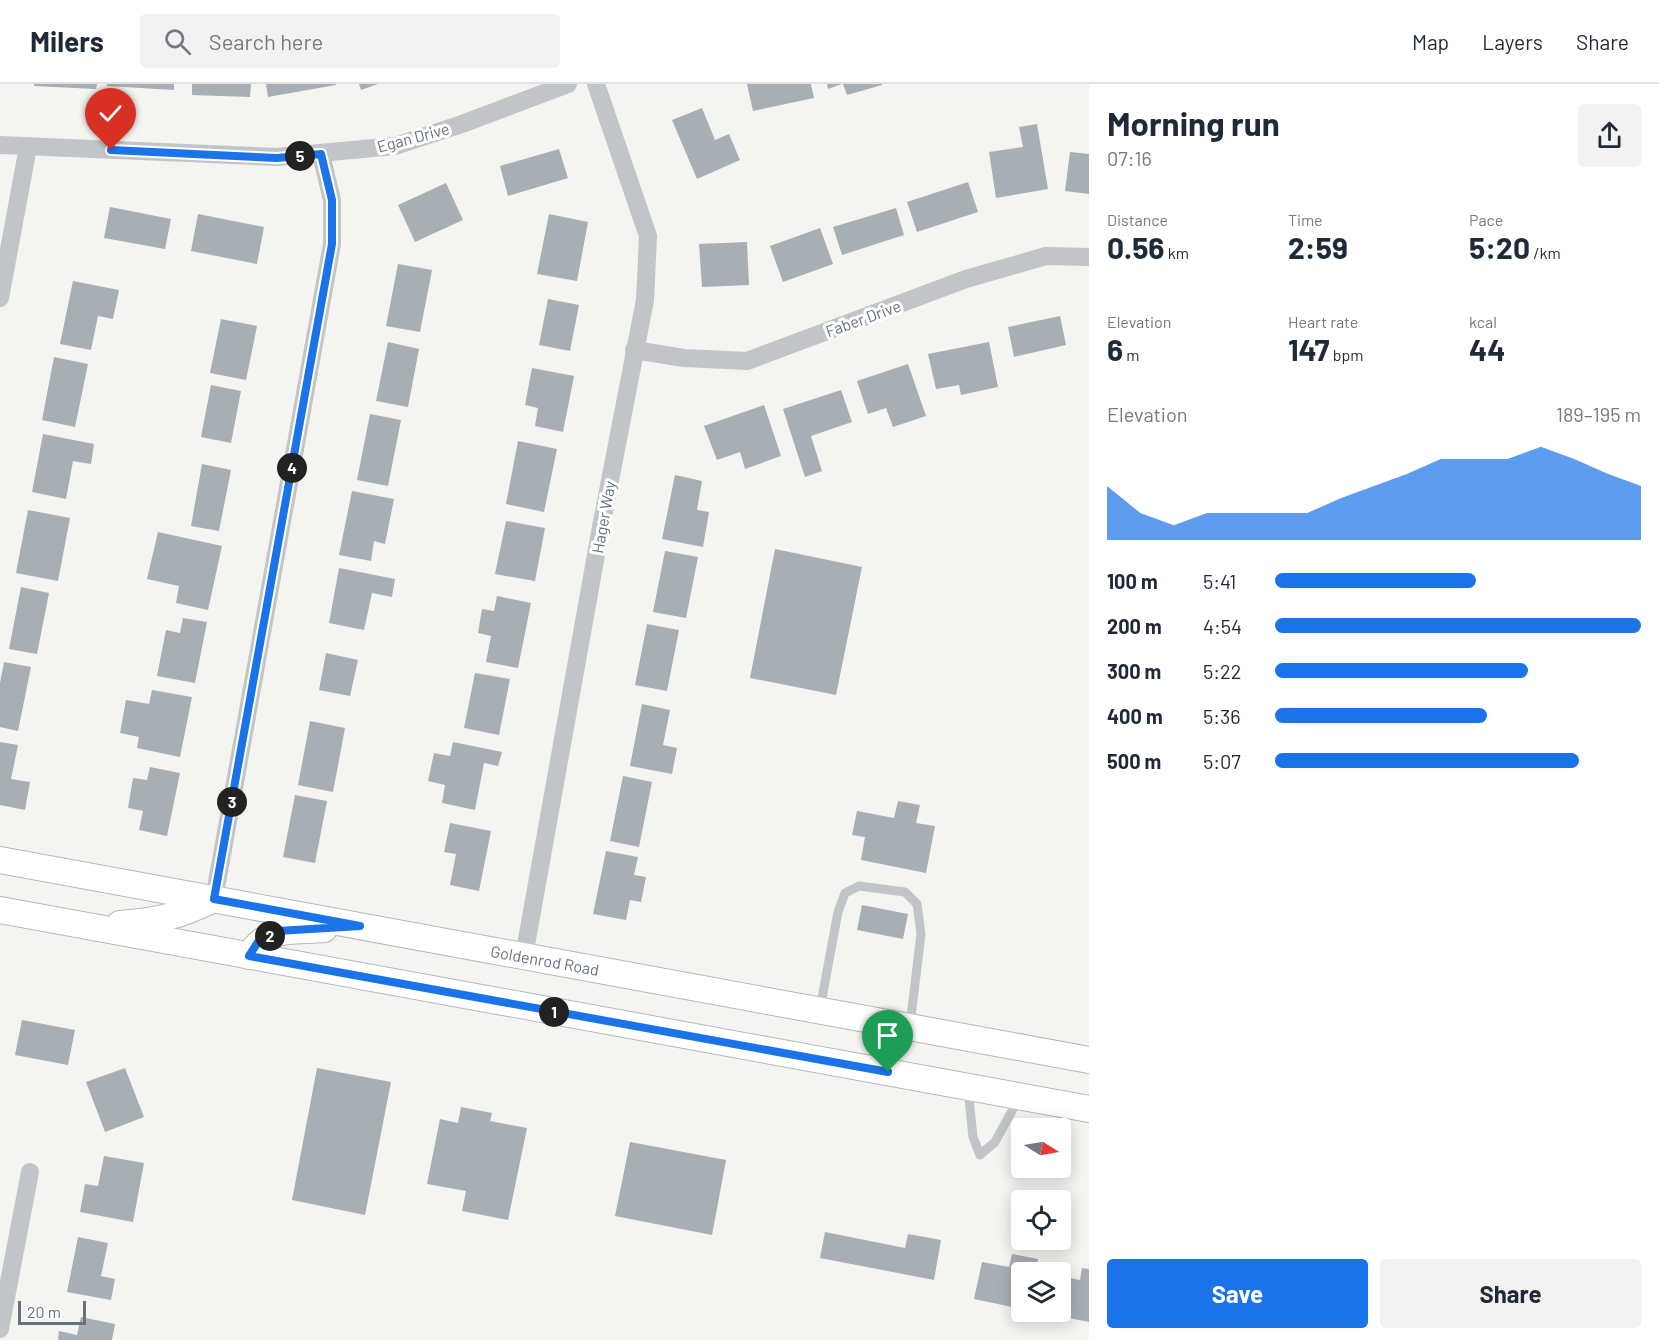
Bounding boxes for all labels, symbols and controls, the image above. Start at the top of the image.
search box [140,14,560,68]
text: Milers [30,24,104,58]
icon: search [161,25,194,58]
text: Search here [209,28,323,54]
text: Map [1412,29,1449,54]
text: Layers [1482,29,1543,54]
text: Share [1576,29,1629,54]
pin [85,88,136,150]
icon: check [94,97,127,130]
text: Morning run [1107,103,1280,143]
button: share [1578,104,1641,167]
street label: Egan Drive [375,118,451,156]
pin: 5 [285,141,315,171]
text: 5 [296,146,304,165]
text: 07:16 [1107,146,1152,170]
text: Distance [1107,210,1168,229]
text: Time [1288,210,1323,229]
text: Pace [1469,210,1503,229]
text: 0.56 [1107,229,1164,265]
text: 2:59 [1288,229,1348,265]
text: 5:20 [1469,229,1530,265]
text: km [1164,243,1189,262]
text: /km [1530,243,1561,262]
street label: Faber Drive [823,296,903,340]
text: Elevation [1107,312,1171,331]
text: Heart rate [1288,312,1358,331]
text: kcal [1469,312,1497,331]
text: 6 [1107,331,1123,367]
text: 147 [1288,331,1330,367]
text: 44 [1469,331,1505,367]
text: m [1123,345,1140,364]
text: bpm [1330,345,1364,364]
text: Elevation [1107,402,1188,426]
text: 189–195 m [1556,402,1641,426]
pin: 4 [277,453,307,483]
text: 4 [287,458,297,477]
street label: Hager Way [587,479,619,555]
text: 100 m [1107,569,1158,593]
text: 5:41 [1203,569,1236,593]
text: 200 m [1107,614,1162,638]
text: 4:54 [1203,614,1242,638]
text: 300 m [1107,659,1161,683]
text: 5:22 [1203,659,1242,683]
text: 400 m [1107,704,1163,728]
text: 5:36 [1203,704,1241,728]
text: 500 m [1107,749,1161,773]
text: 5:07 [1203,749,1241,773]
pin: 3 [217,787,247,817]
text: 3 [228,792,236,811]
pin: 2 [255,921,285,951]
text: 2 [266,926,274,945]
street label: Goldenrod Road [489,941,601,979]
pin: 1 [539,997,569,1027]
text: 1 [551,1002,557,1021]
pin [862,1010,913,1072]
icon: arrive [871,1019,904,1052]
north arrow [1011,1118,1071,1178]
map controls [1011,1118,1071,1322]
button: locate [1011,1190,1071,1250]
button: Save [1107,1259,1368,1328]
button: Share [1380,1259,1641,1328]
button: layers [1011,1262,1071,1322]
scale bar [18,1298,86,1326]
text: 20 m [27,1302,61,1321]

